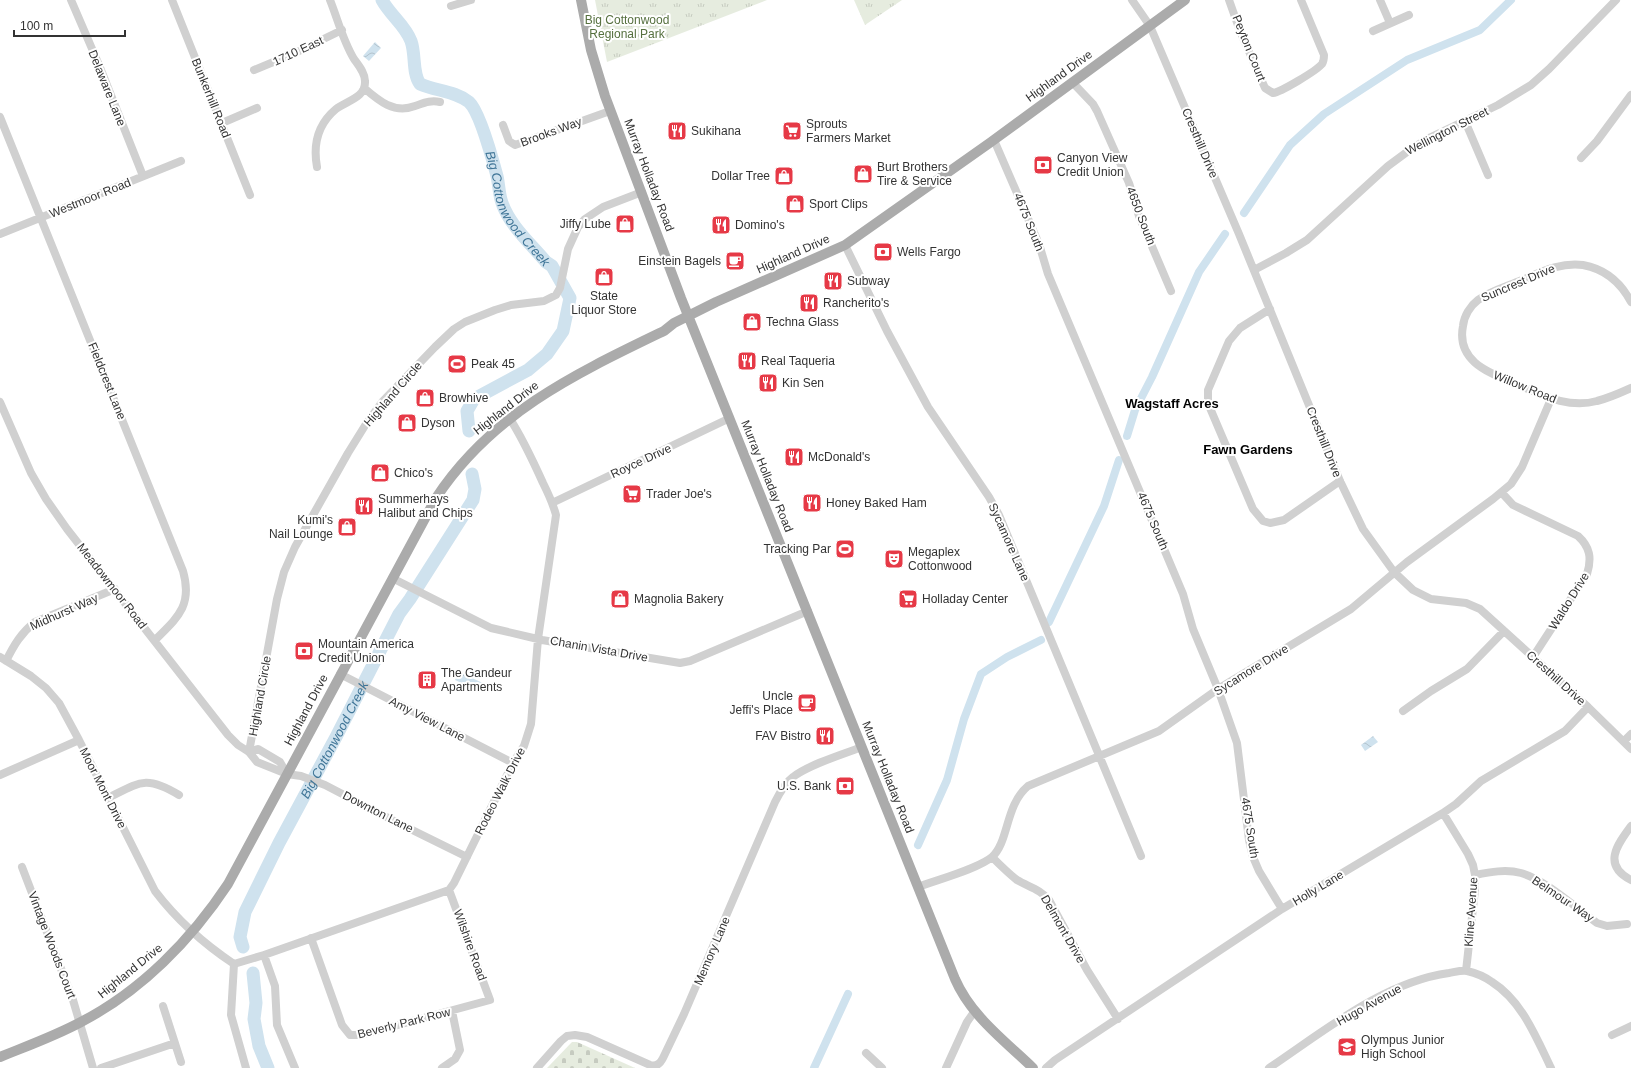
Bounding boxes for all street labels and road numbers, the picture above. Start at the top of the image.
street label: Peyton Court [1229,13,1269,84]
street label: 1710 East [271,33,326,69]
street label: Highland Drive [1023,47,1095,105]
street label: Delaware Lane [85,48,129,128]
street label: Bunkerhill Road [189,56,233,140]
street label: Wellington Street [1403,104,1491,158]
street label: Cresthill Drive [1179,106,1221,180]
street label: Brooks Way [518,114,584,150]
street label: Murray Holladay Road [621,117,677,233]
street label: Westmoor Road [47,175,133,221]
street label: 4650 South [1123,185,1159,247]
street label: 4675 South [1011,191,1047,253]
street label: Highland Drive [754,231,832,276]
street label: Suncrest Drive [1479,261,1557,305]
street label: Fieldcrest Lane [85,340,129,422]
street label: Highland Circle [361,358,425,429]
street label: Willow Road [1491,368,1559,406]
street label: Highland Drive [471,378,542,438]
street label: Cresthill Drive [1304,405,1345,480]
street label: Murray Holladay Road [738,418,796,534]
street label: Royce Drive [608,441,674,481]
street label: 4675 South [1135,490,1171,552]
street label: Sycamore Lane [986,501,1033,584]
street label: Meadowmoor Road [74,540,150,632]
street label: Waldo Drive [1546,569,1592,632]
street label: Midhurst Way [28,591,100,633]
street label: Chanin Vista Drive [549,633,649,665]
street label: Sycamore Drive [1211,641,1291,699]
street label: Cresthill Drive [1524,648,1589,708]
street label: Highland Circle [246,654,274,737]
street label: Highland Drive [281,672,331,748]
street label: Amy View Lane [387,694,468,744]
street label: Murray Holladay Road [859,719,917,835]
street label: Moor Mont Drive [77,745,130,831]
street label: Rodeo Walk Drive [472,745,528,837]
street label: Downton Lane [340,788,416,836]
street label: 4675 South [1238,797,1262,859]
street label: Holly Lane [1290,867,1346,909]
street label: Belmour Way [1529,873,1597,925]
street label: Kline Avenue [1462,876,1480,947]
street label: Vintage Woods Court [25,889,79,1001]
street label: Delmont Drive [1038,893,1088,966]
street label: Wilshire Road [451,908,489,982]
street label: Memory Lane [691,914,733,988]
street label: Highland Drive [95,941,165,1001]
street label: Hugo Avenue [1334,981,1404,1029]
street label: Beverly Park Row [356,1005,452,1041]

